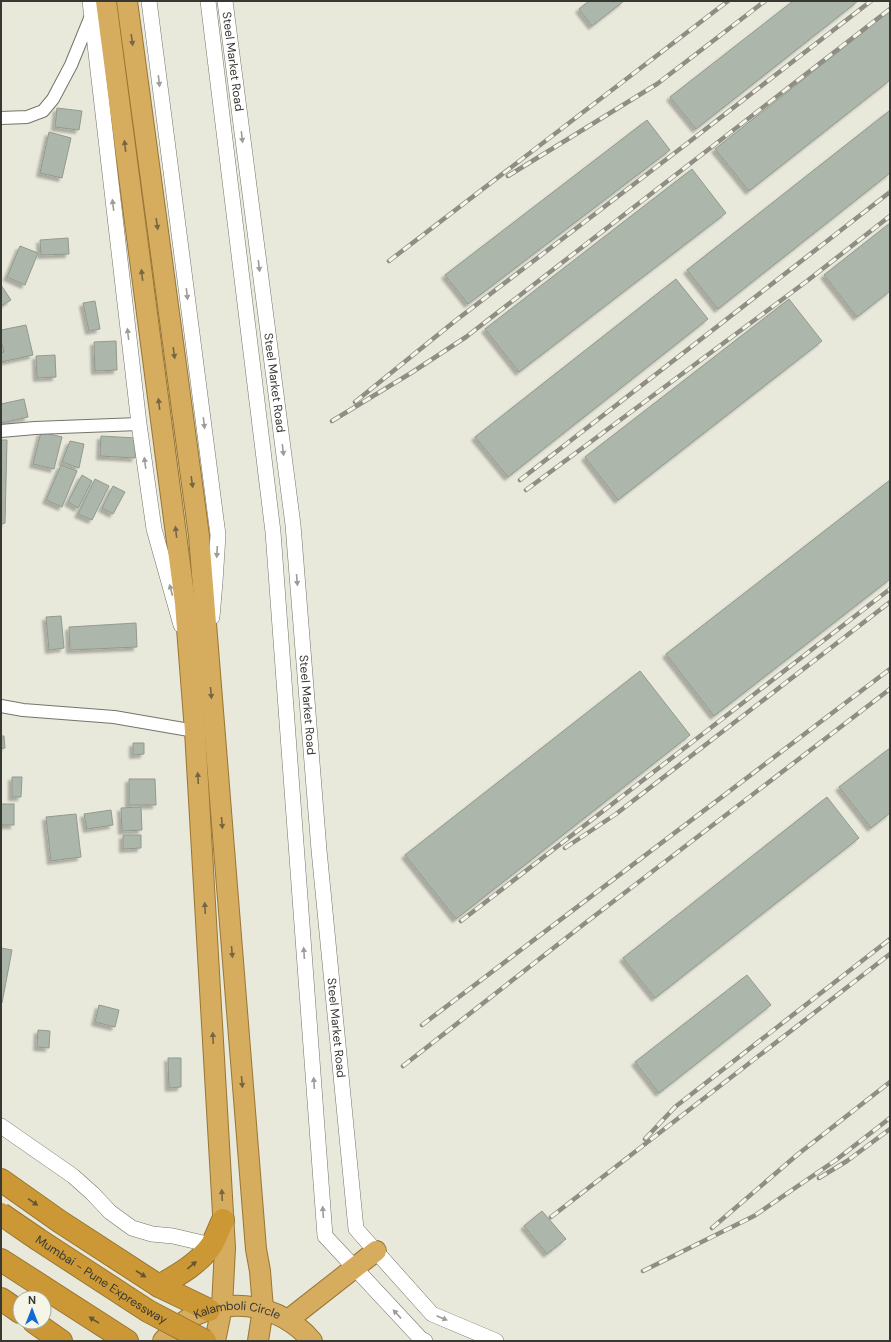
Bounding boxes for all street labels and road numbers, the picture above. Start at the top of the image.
street label: Steel Market Road [218,11,247,112]
street label: Steel Market Road [260,332,289,434]
street label: Steel Market Road [295,654,319,756]
street label: Steel Market Road [324,977,349,1078]
street label: Mumbai - Pune Expressway [32,1232,170,1328]
street label: Kalamboli Circle [191,1298,284,1323]

